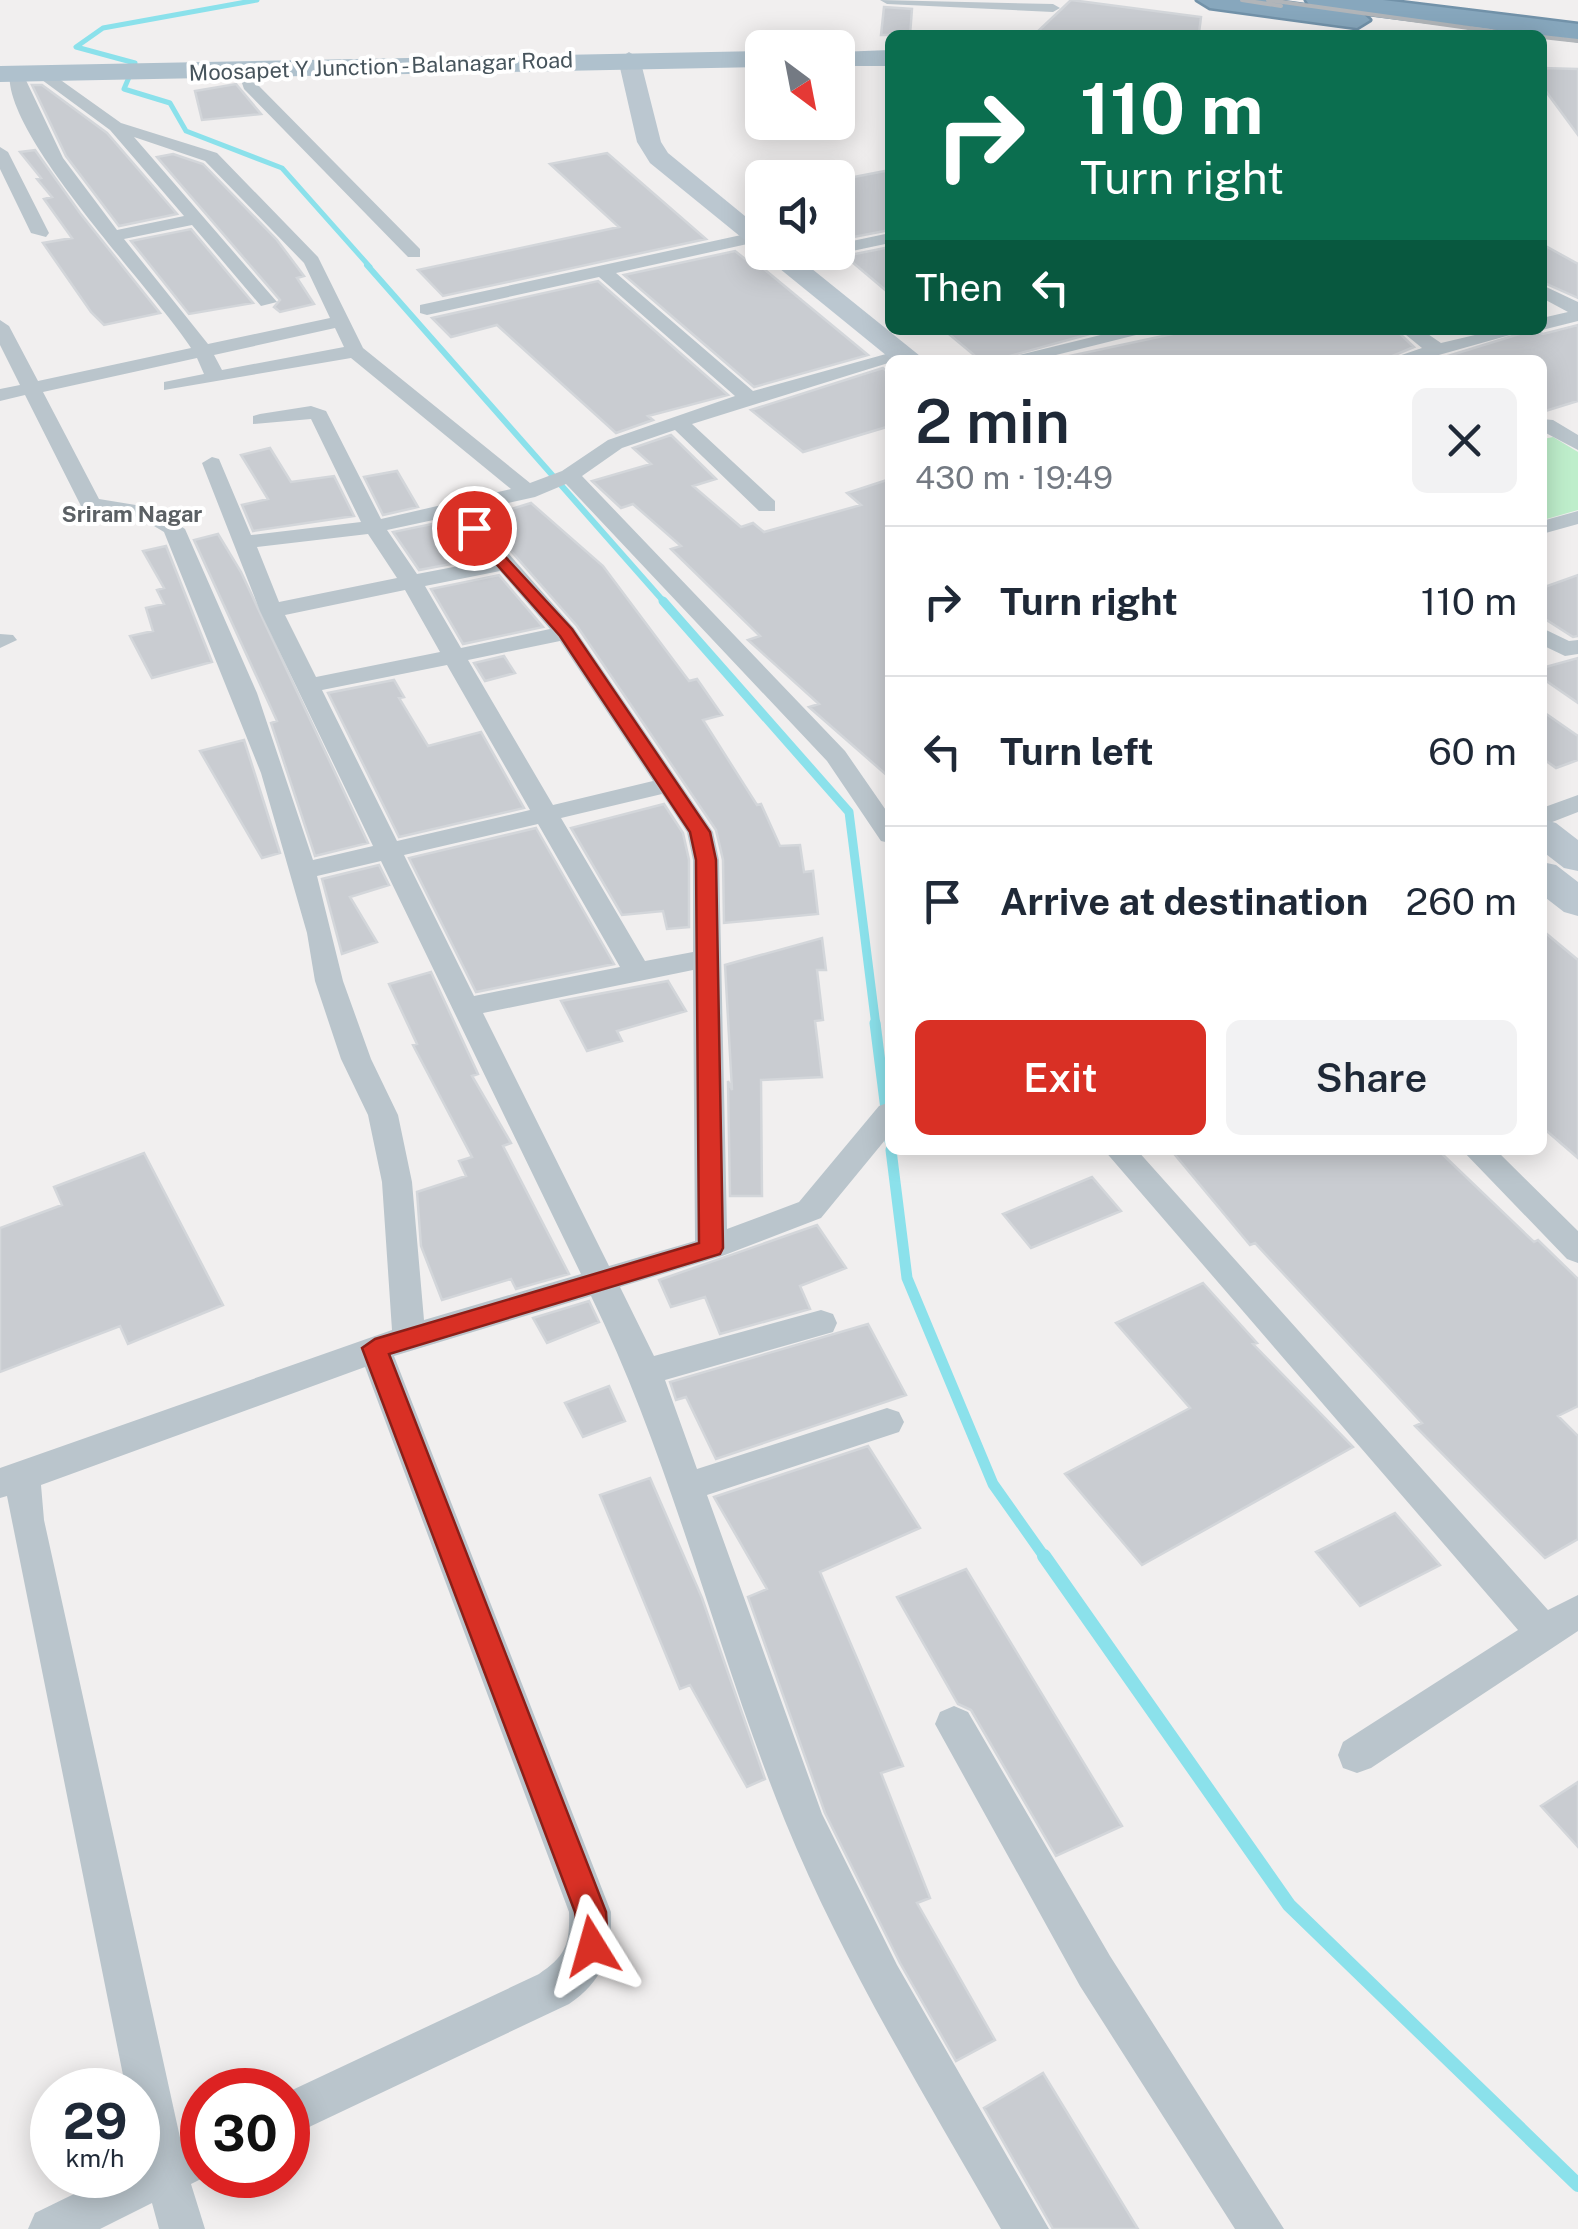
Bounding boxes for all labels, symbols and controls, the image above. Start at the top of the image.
north arrow [745,30,855,140]
map controls [745,30,855,270]
street label: Moosapet Y Junction - Balanagar Road [188,46,574,86]
text: 110 m [1080,67,1264,150]
icon: right [915,70,1045,200]
text: Turn right [1080,151,1284,204]
button: sound [745,160,855,270]
icon: left [1023,260,1078,315]
text: Then [915,265,1003,310]
text: 2 min [915,386,1070,457]
button: close [1412,388,1517,493]
text: 430 m · 19:49 [915,459,1113,496]
pin [432,486,517,571]
district label: Sriram Nagar [62,501,202,527]
icon: arrive [447,501,502,556]
icon: right [915,574,970,629]
text: Turn right [1000,579,1178,624]
text: 110 m [1421,579,1517,624]
icon: left [915,724,970,779]
text: Turn left [1000,729,1154,774]
text: 60 m [1428,729,1517,774]
icon: arrive [915,874,970,929]
text: Arrive at destination [1000,879,1368,924]
text: 260 m [1406,879,1517,924]
button: Exit [915,1020,1206,1135]
button: Share [1226,1020,1517,1135]
position arrow [540,1894,644,1998]
speed limit sign: 30 [180,2068,310,2198]
text: 29 [63,2091,127,2150]
text: km/h [66,2143,124,2173]

